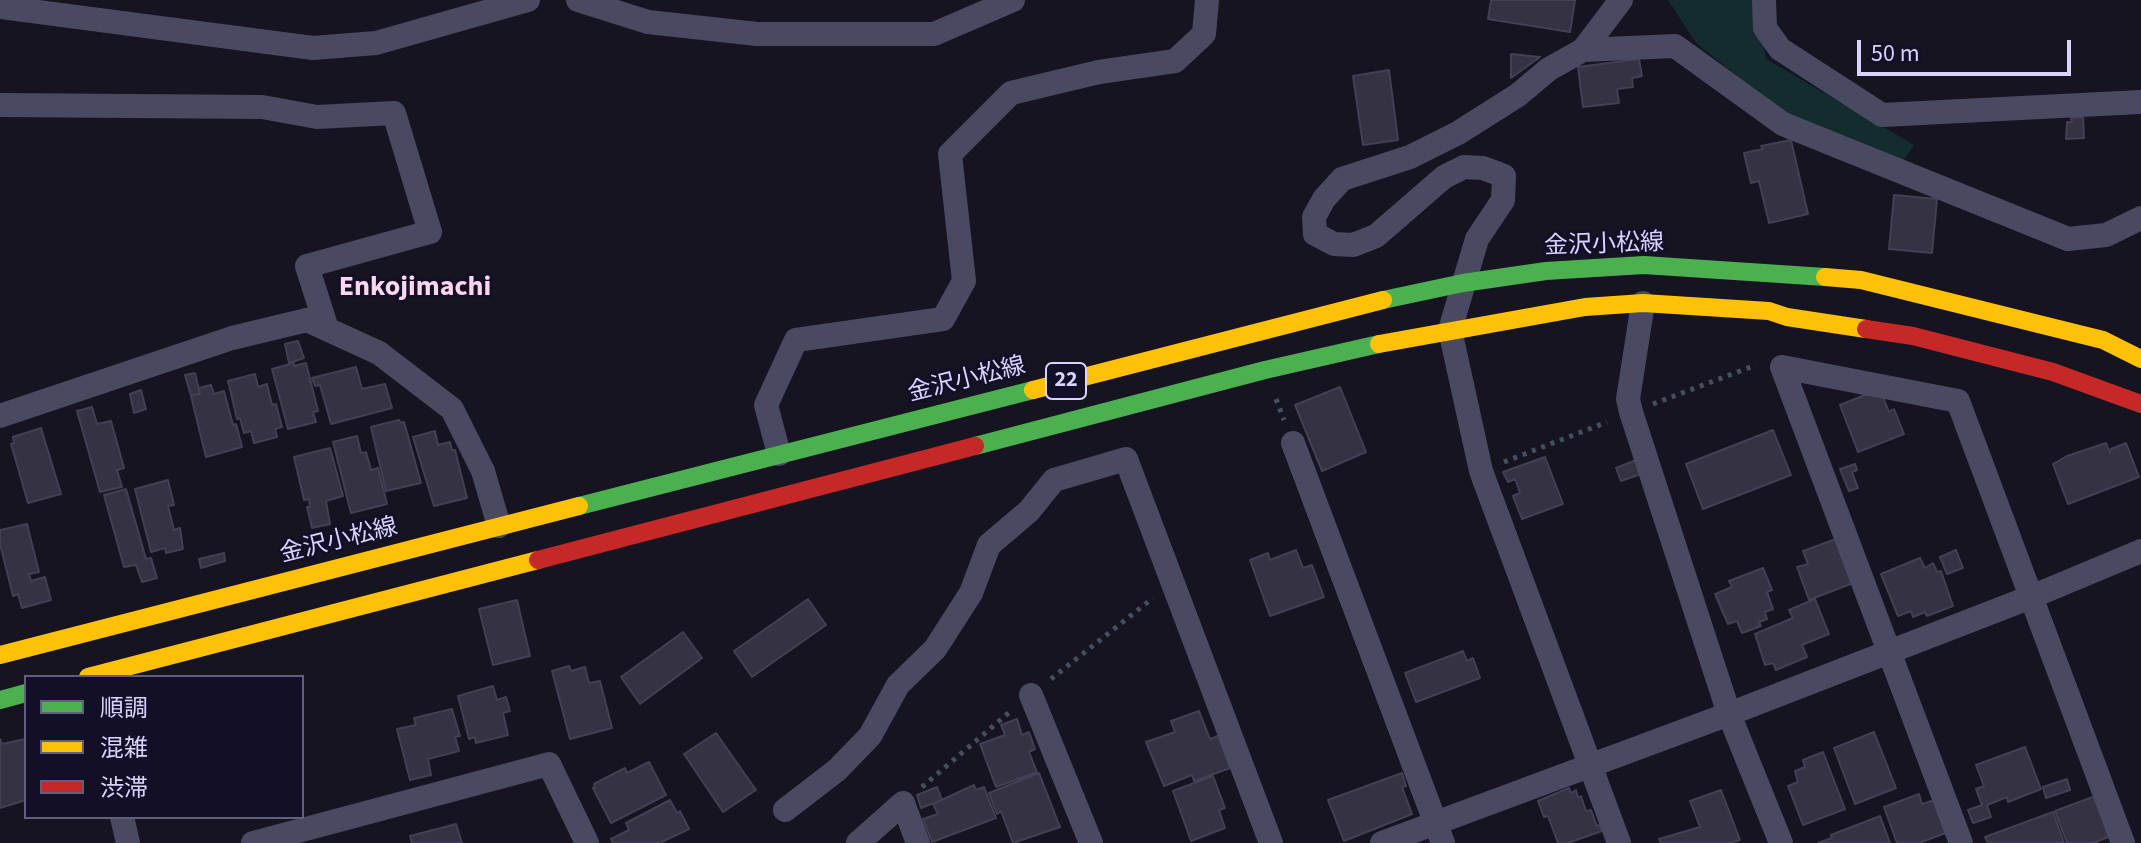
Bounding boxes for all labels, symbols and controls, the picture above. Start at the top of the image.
scale bar [1861,24,2075,74]
text: 50 m [1871,36,1920,71]
street label: 金沢小松線 [1544,230,1664,262]
district label: Enkojimachi [339,272,491,306]
street label: 金沢小松線 [905,353,1029,409]
road number: 22 [1046,363,1086,399]
street label: 金沢小松線 [277,514,401,570]
legend [24,675,304,819]
text: 順調 [100,691,148,726]
text: 混雑 [100,731,148,766]
text: 渋滞 [100,771,148,806]

